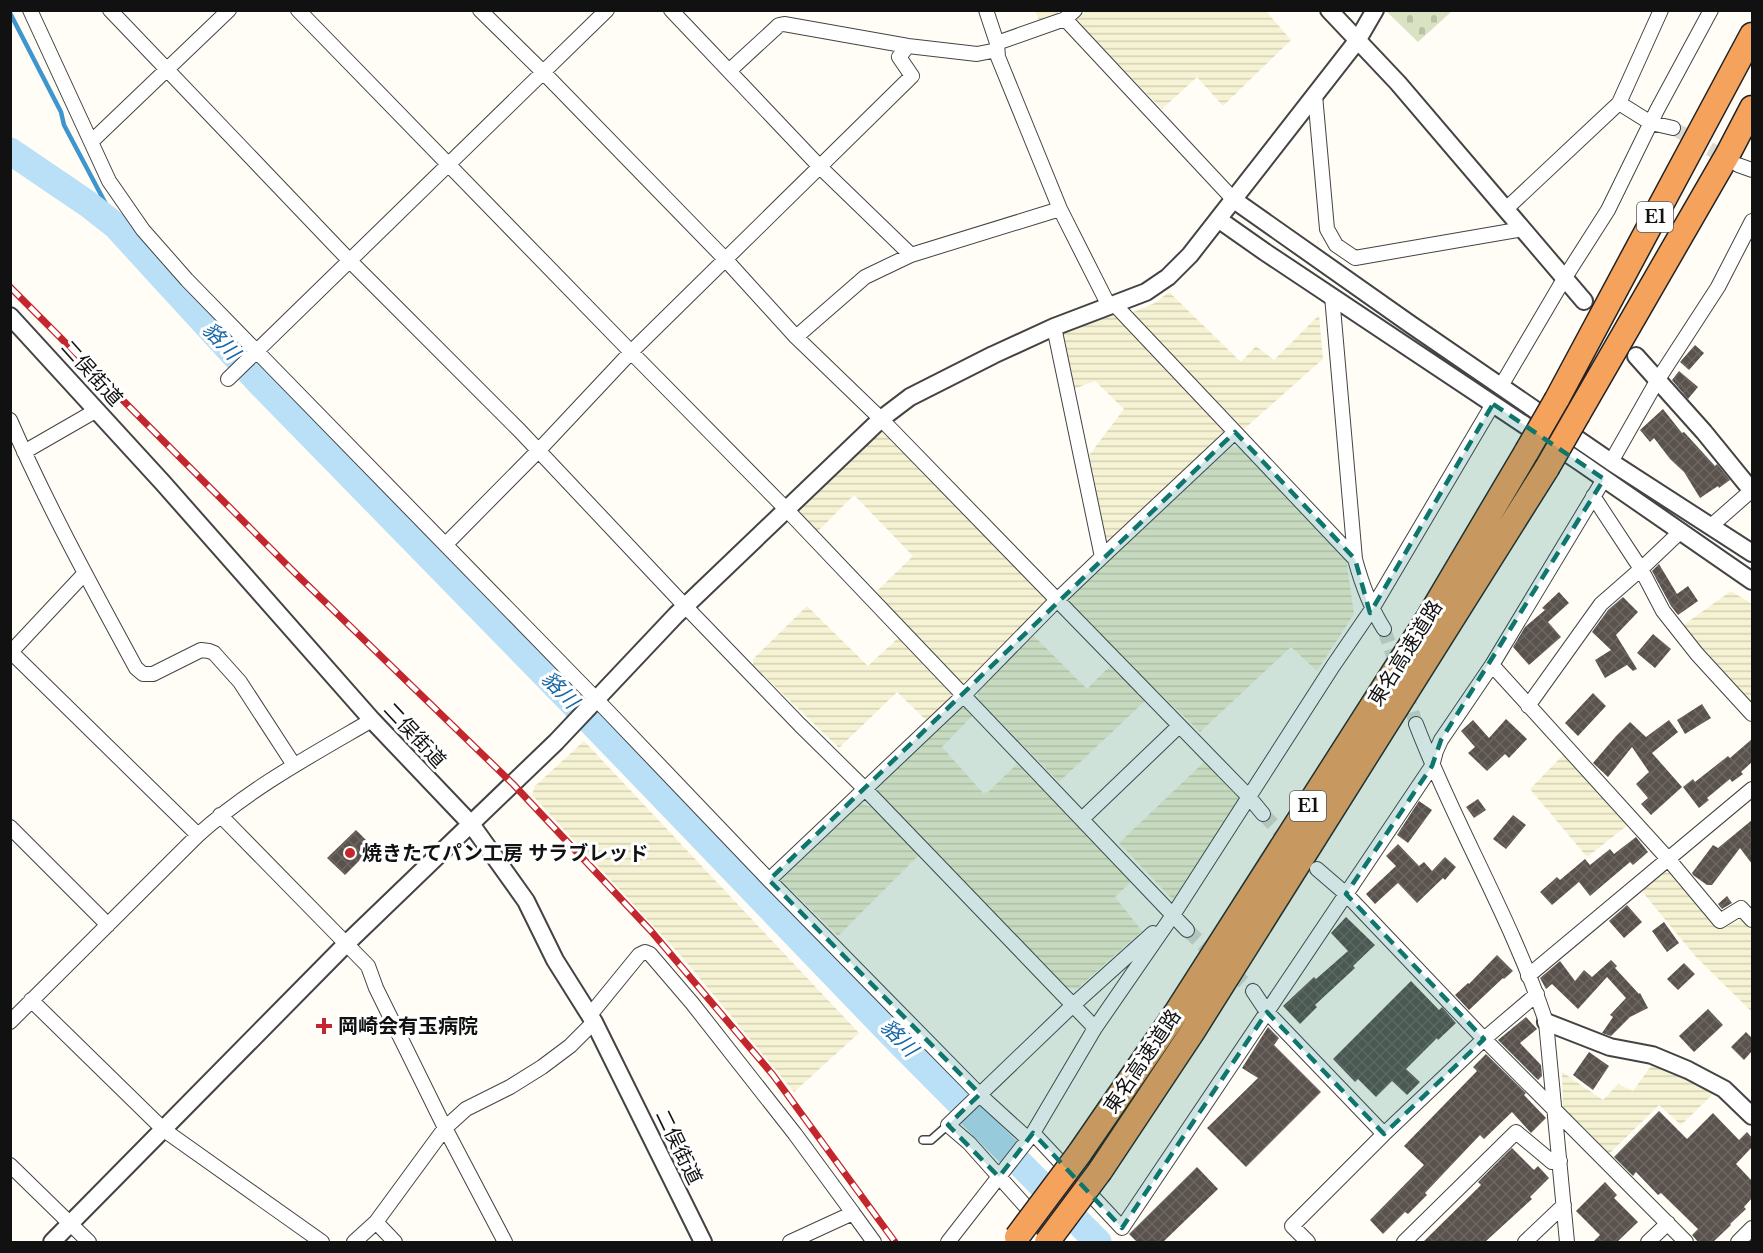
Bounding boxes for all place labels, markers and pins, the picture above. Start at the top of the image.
place label: 焼きたてパン工房 サラブレッド [362,841,648,865]
marker: 焼きたてパン工房 サラブレッド [343,846,357,860]
place label: 岡崎会有玉病院 [338,1014,478,1038]
marker: 岡崎会有玉病院 [315,1017,333,1035]

